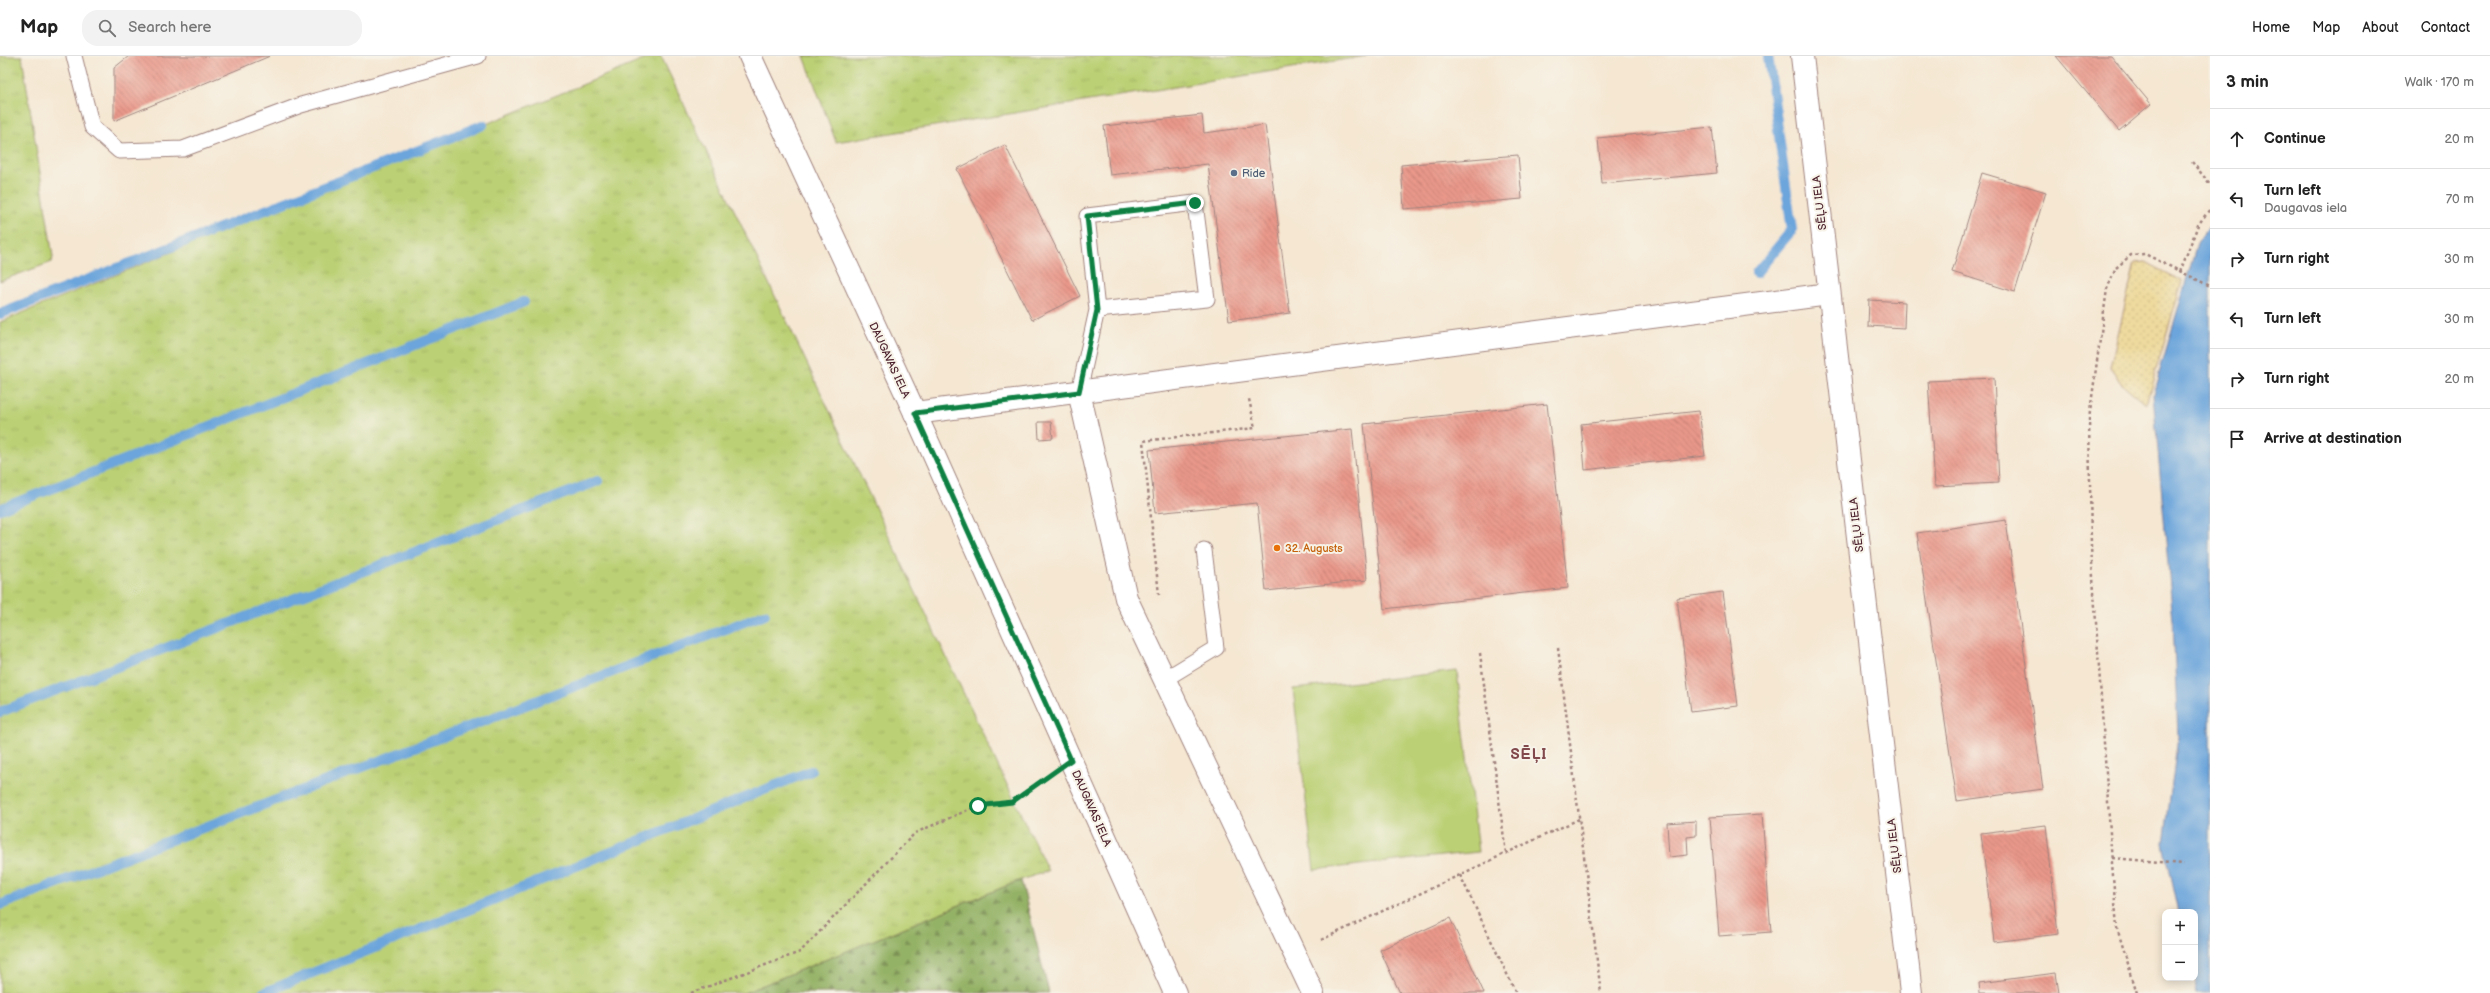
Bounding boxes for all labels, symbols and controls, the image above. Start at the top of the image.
search box [82,10,362,46]
text: Map [20,16,58,39]
icon: search [96,17,118,39]
text: Search here [128,18,211,37]
text: Home [2252,19,2290,36]
text: Map [2312,19,2340,36]
text: About [2362,19,2399,36]
text: Contact [2421,19,2470,36]
text: 3 min [2226,72,2269,92]
text: Walk · 170 m [2404,74,2474,90]
icon: ahead [2226,128,2248,150]
text: Continue [2264,129,2326,148]
text: 20 m [2444,131,2474,147]
place label: Ride [1242,167,1266,180]
marker: Ride [1229,168,1239,178]
street label: SĒĻU IELA [1810,175,1829,231]
text: Turn left [2264,181,2321,200]
icon: left [2226,188,2248,210]
text: 70 m [2446,191,2474,207]
route end [1186,194,1204,212]
text: Daugavas iela [2264,200,2347,216]
icon: right [2226,248,2248,270]
text: Turn right [2264,249,2329,268]
text: 30 m [2444,251,2474,267]
icon: left [2226,308,2248,330]
text: Turn left [2264,309,2321,328]
text: 30 m [2444,311,2474,327]
street label: DAUGAVAS IELA [866,320,913,400]
icon: right [2226,368,2248,390]
text: Turn right [2264,369,2329,388]
text: 20 m [2444,371,2474,387]
icon: arrive [2226,428,2248,450]
text: Arrive at destination [2264,429,2402,448]
street label: SĒĻU IELA [1847,497,1866,553]
place label: 32. Augusts [1285,542,1343,555]
marker: 32. Augusts [1272,543,1282,553]
district label: SĒĻI [1511,745,1548,764]
street label: DAUGAVAS IELA [1069,768,1114,849]
route start [969,797,987,815]
street label: SĒĻU IELA [1885,818,1904,874]
map controls [2162,909,2198,981]
button: + [2162,909,2198,945]
button: − [2162,945,2198,981]

